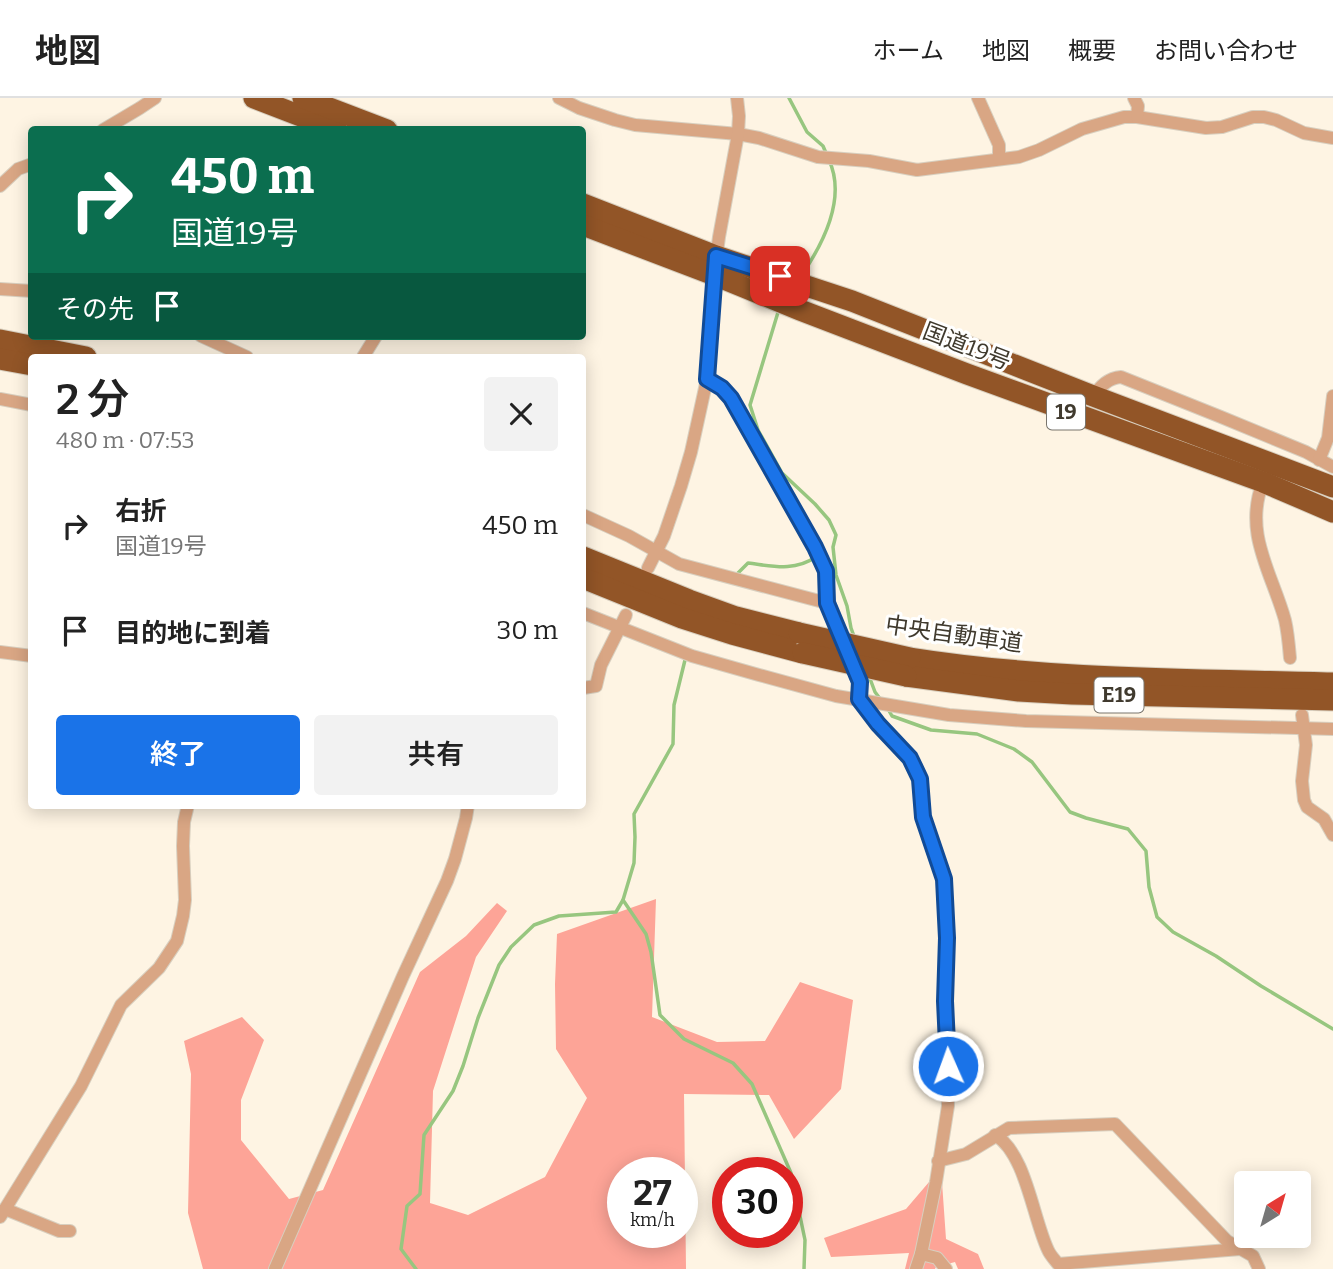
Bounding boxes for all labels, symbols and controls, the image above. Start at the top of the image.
text: 地図 [35,31,101,71]
text: ホーム [873,37,944,65]
text: 地図 [982,37,1030,65]
text: 概要 [1068,37,1116,65]
text: お問い合わせ [1154,37,1298,65]
text: 450 m [171,147,314,206]
icon: right [56,154,147,245]
text: 国道19号 [171,214,299,252]
pin [750,246,810,306]
icon: arrive [761,257,799,295]
icon: arrive [148,287,186,325]
text: その先 [56,294,134,325]
street label: 国道19号 [919,316,1015,376]
text: 2 分 [56,375,129,425]
button: close [484,377,558,451]
road number: 19 [1047,394,1085,430]
text: 480 m · 07:53 [56,426,195,454]
text: 右折 [115,496,167,527]
icon: right [56,507,94,545]
text: 450 m [482,510,558,541]
text: 国道19号 [115,532,207,560]
street label: 中央自動車道 [884,611,1024,657]
icon: arrive [56,612,94,650]
text: 30 m [497,615,558,646]
text: 目的地に到着 [115,618,271,649]
road number: E19 [1094,678,1144,712]
button: 終了 [56,715,300,795]
button: 共有 [314,715,558,795]
position arrow [911,1029,985,1103]
speed limit sign: 30 [712,1157,803,1248]
north arrow [1234,1171,1311,1248]
map controls [1234,1171,1311,1248]
text: 27 [633,1172,672,1214]
text: km/h [630,1209,675,1231]

